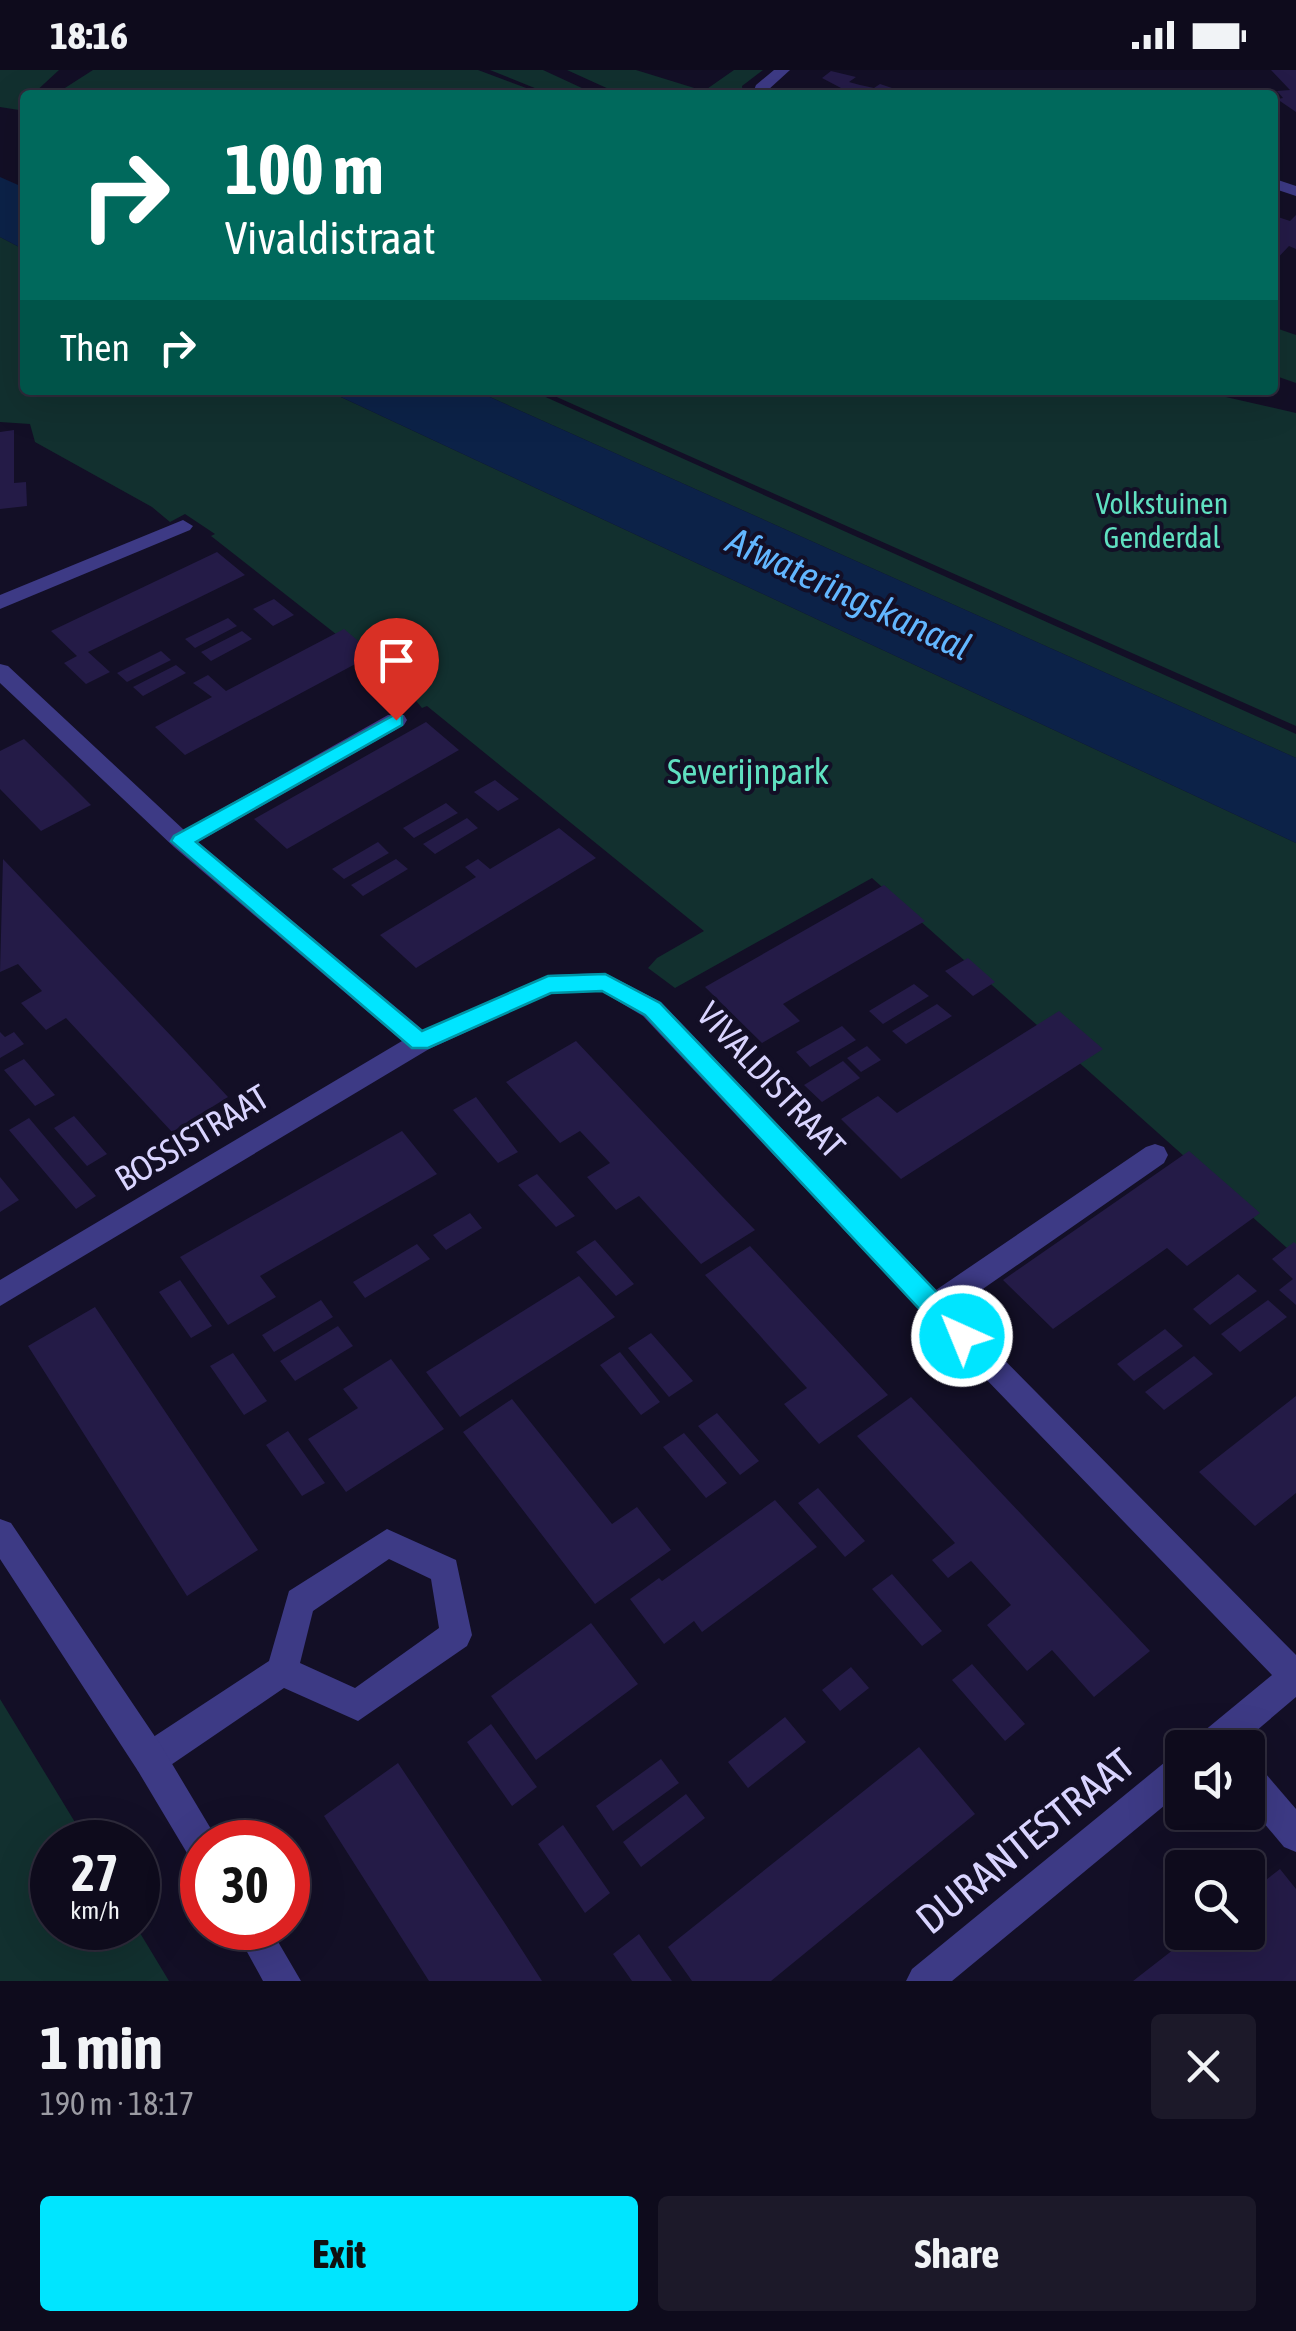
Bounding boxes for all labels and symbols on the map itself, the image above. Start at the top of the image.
park label: Volkstuinen Genderdal [1096,486,1228,554]
water label: Afwateringskanaal [720,518,978,669]
pin [354,618,439,721]
park label: Severijnpark [667,751,829,791]
street label: VIVALDISTRAAT [690,993,854,1165]
street label: BOSSISTRAAT [108,1076,275,1198]
position arrow [910,1284,1014,1388]
street label: DURANTESTRAAT [907,1739,1143,1943]
speed limit sign: 30 [180,1820,310,1950]

